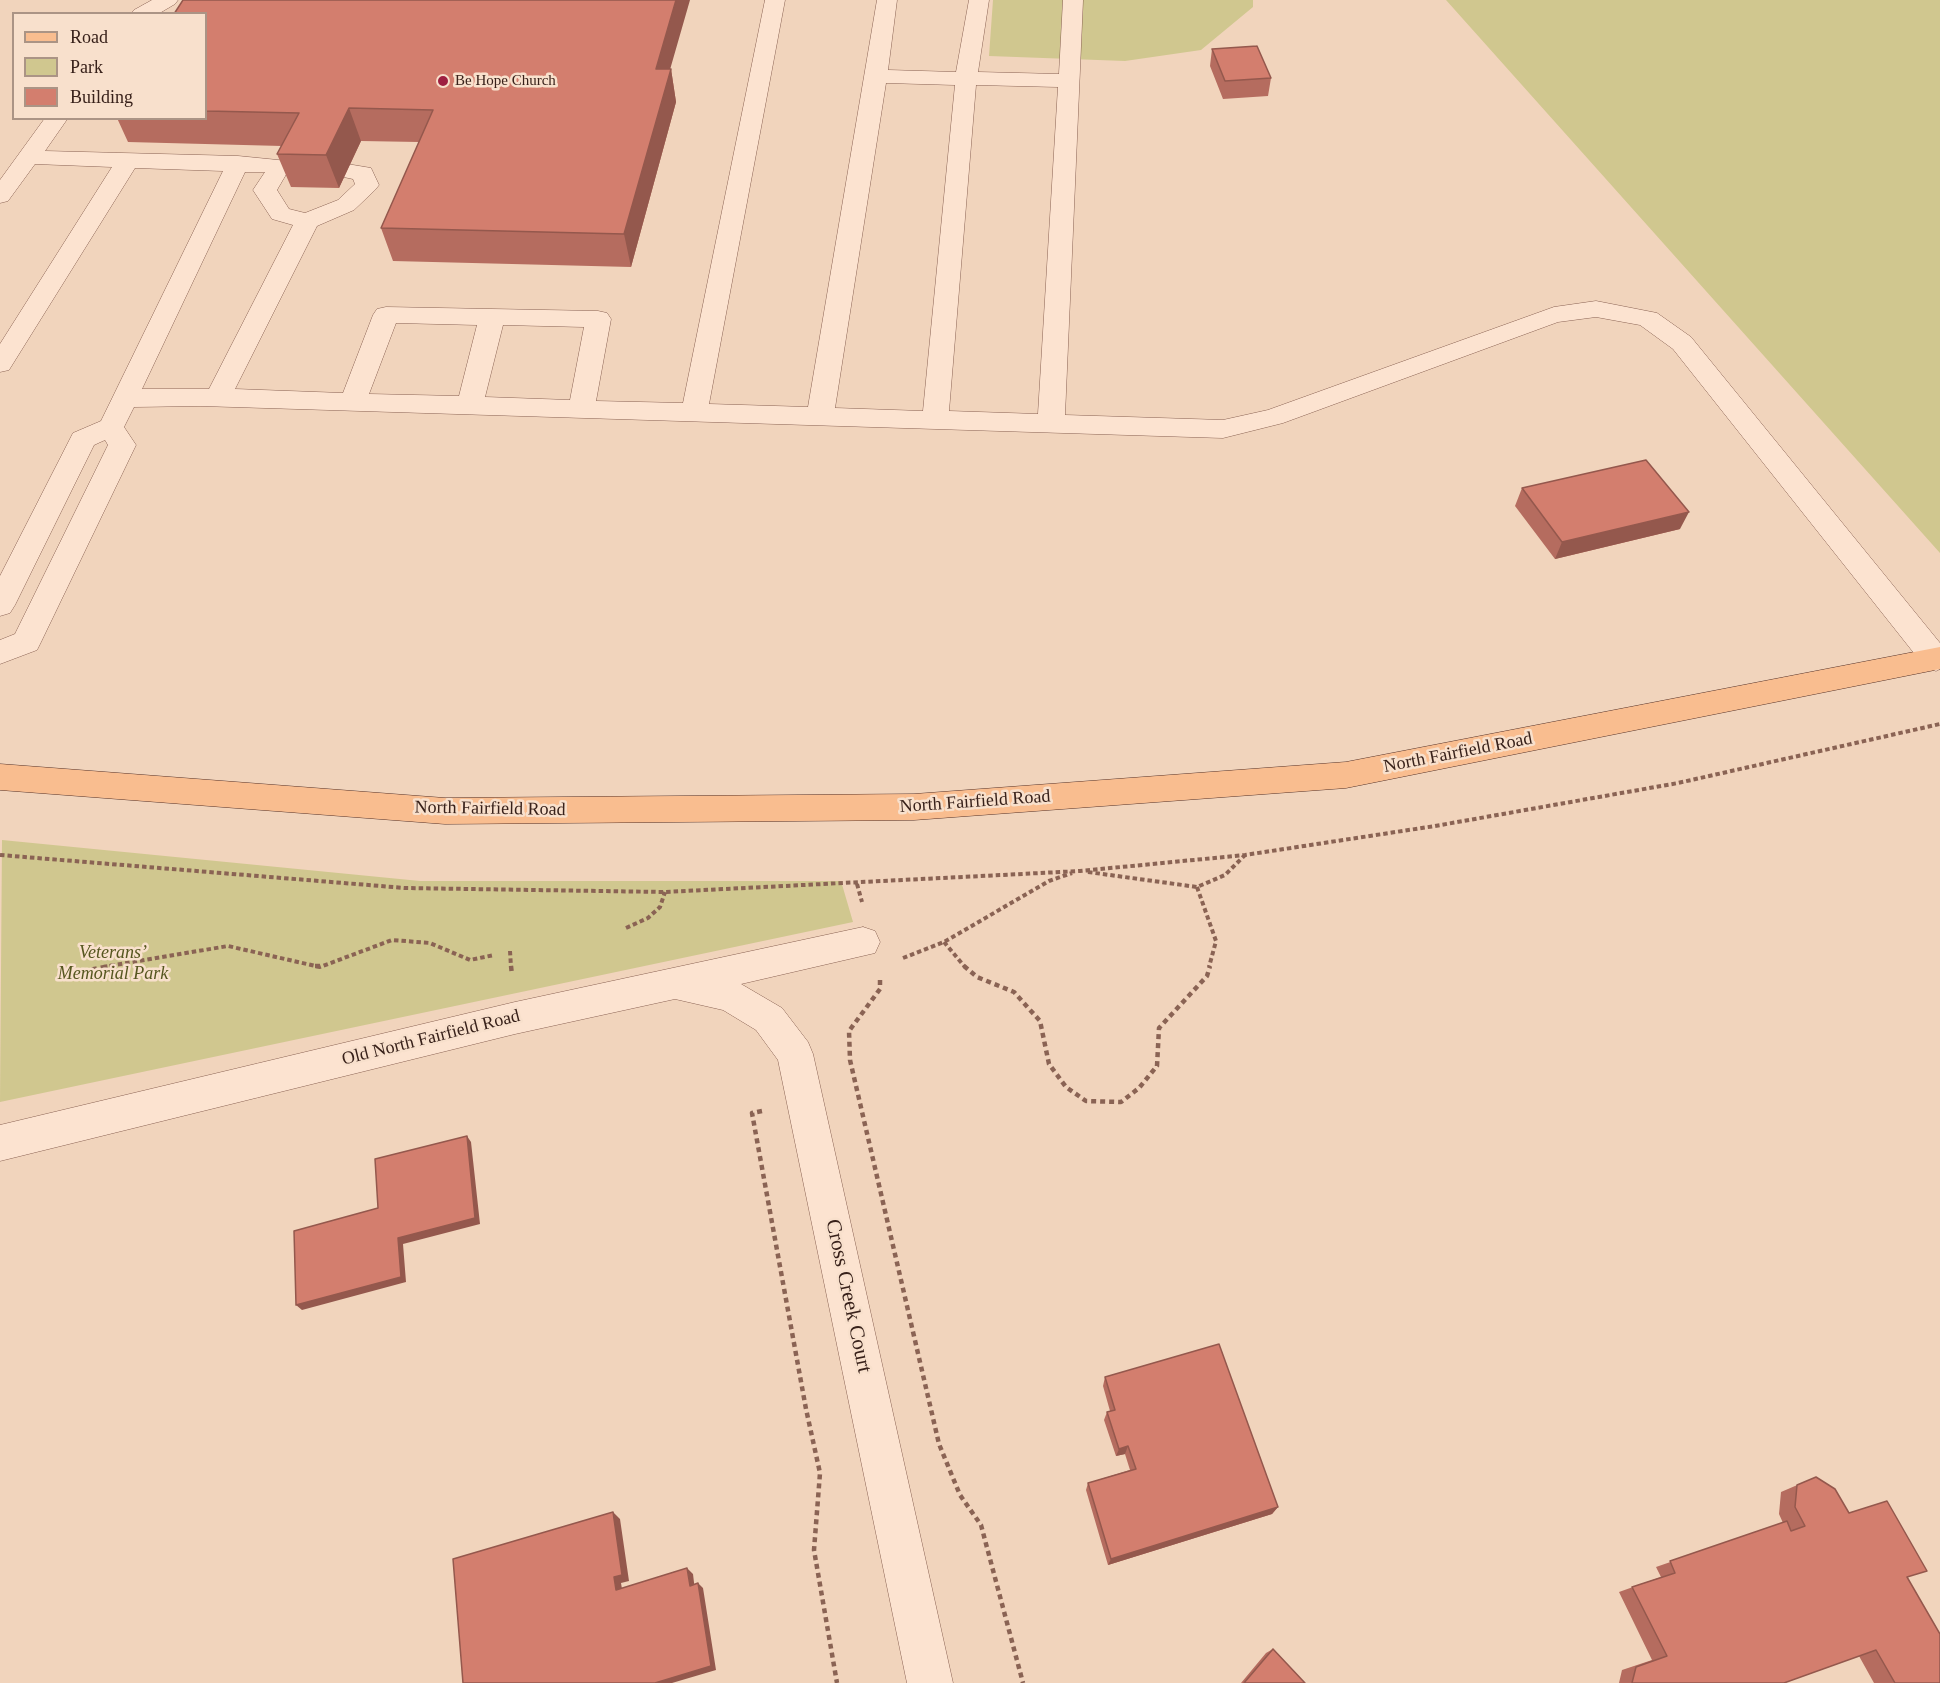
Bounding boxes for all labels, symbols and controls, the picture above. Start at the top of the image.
legend [12,12,207,120]
text: Road [70,27,108,47]
text: Park [70,57,103,77]
place label: Be Hope Church [455,72,556,90]
marker: Be Hope Church [436,74,450,88]
text: Building [70,87,133,107]
street label: North Fairfield Road [1382,728,1534,778]
street label: North Fairfield Road [899,786,1051,818]
street label: North Fairfield Road [414,797,566,821]
park label: Veterans’ Memorial Park [58,942,168,984]
street label: Old North Fairfield Road [340,1005,522,1071]
street label: Cross Creek Court [819,1217,877,1375]

